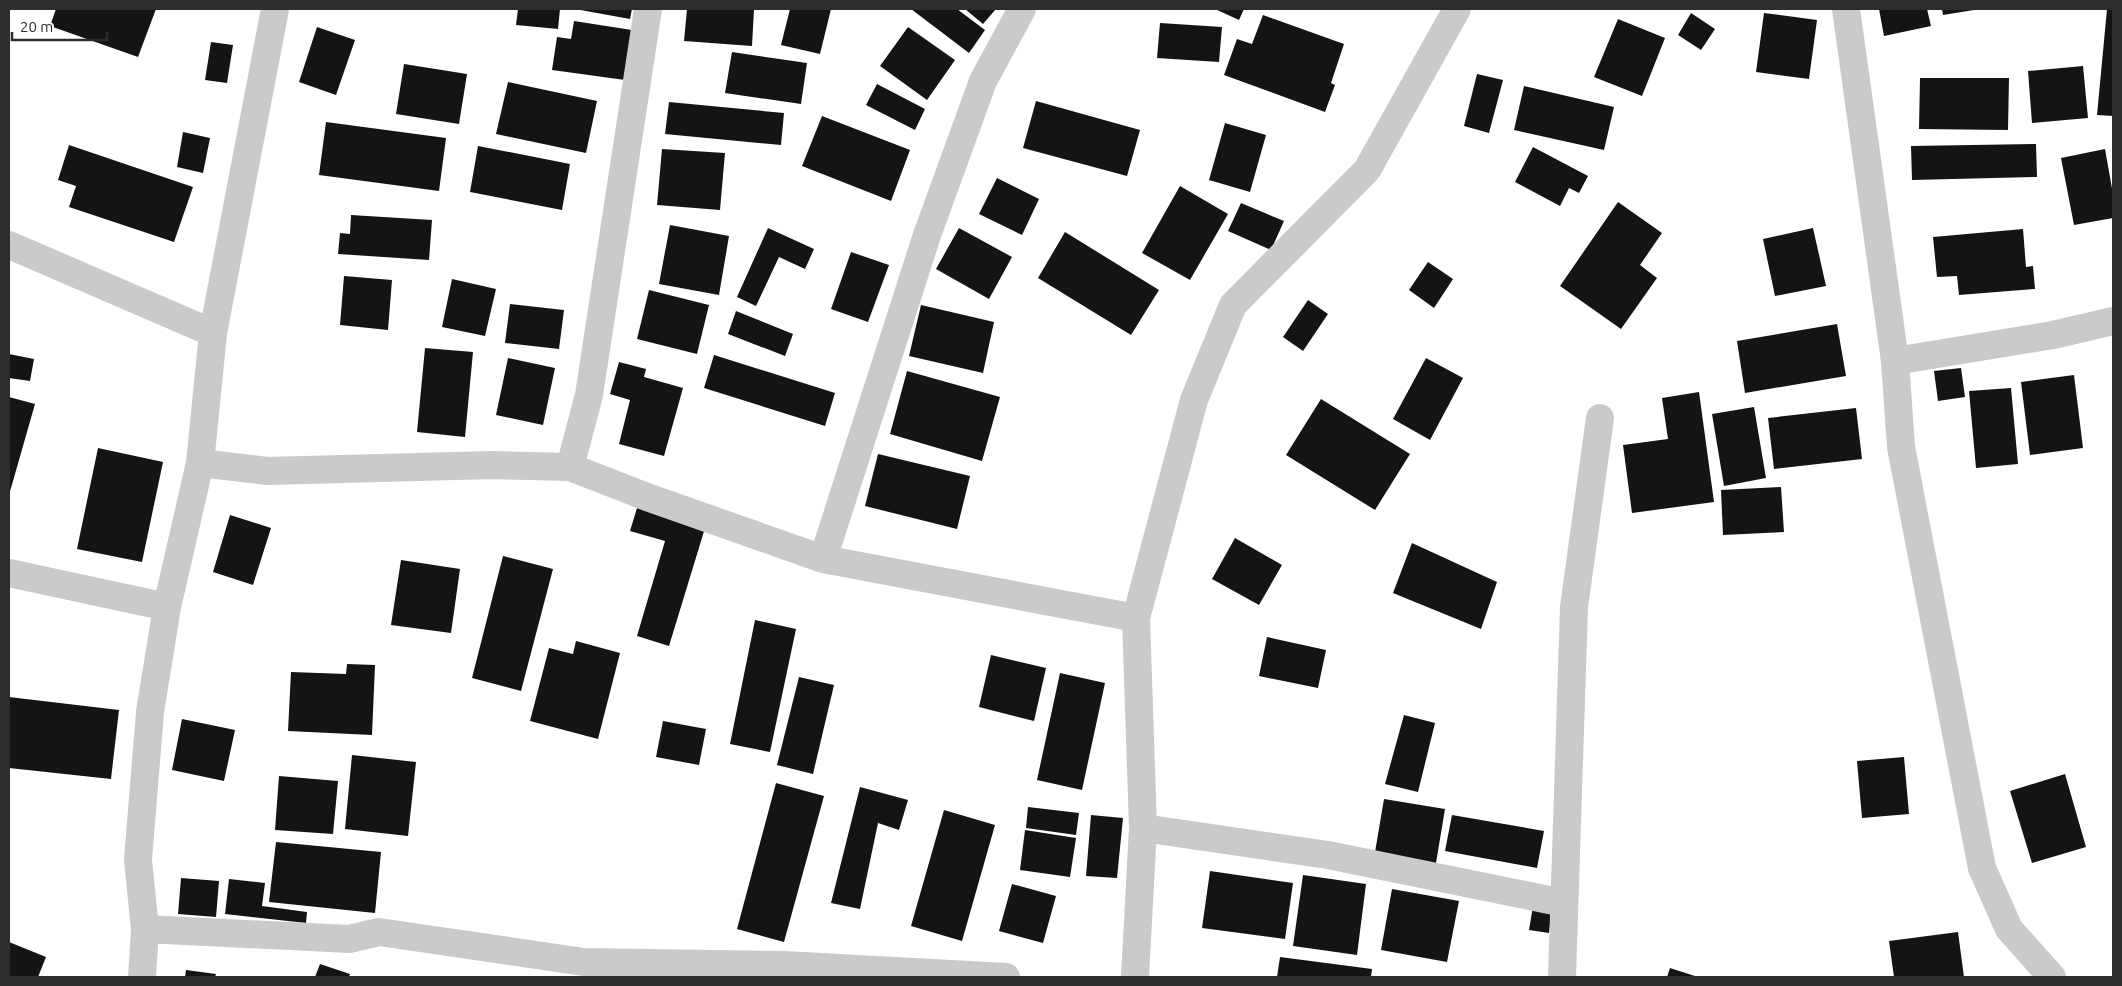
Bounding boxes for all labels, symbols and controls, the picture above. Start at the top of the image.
scale bar [12,10,108,42]
text: 20 m [20,18,53,35]

